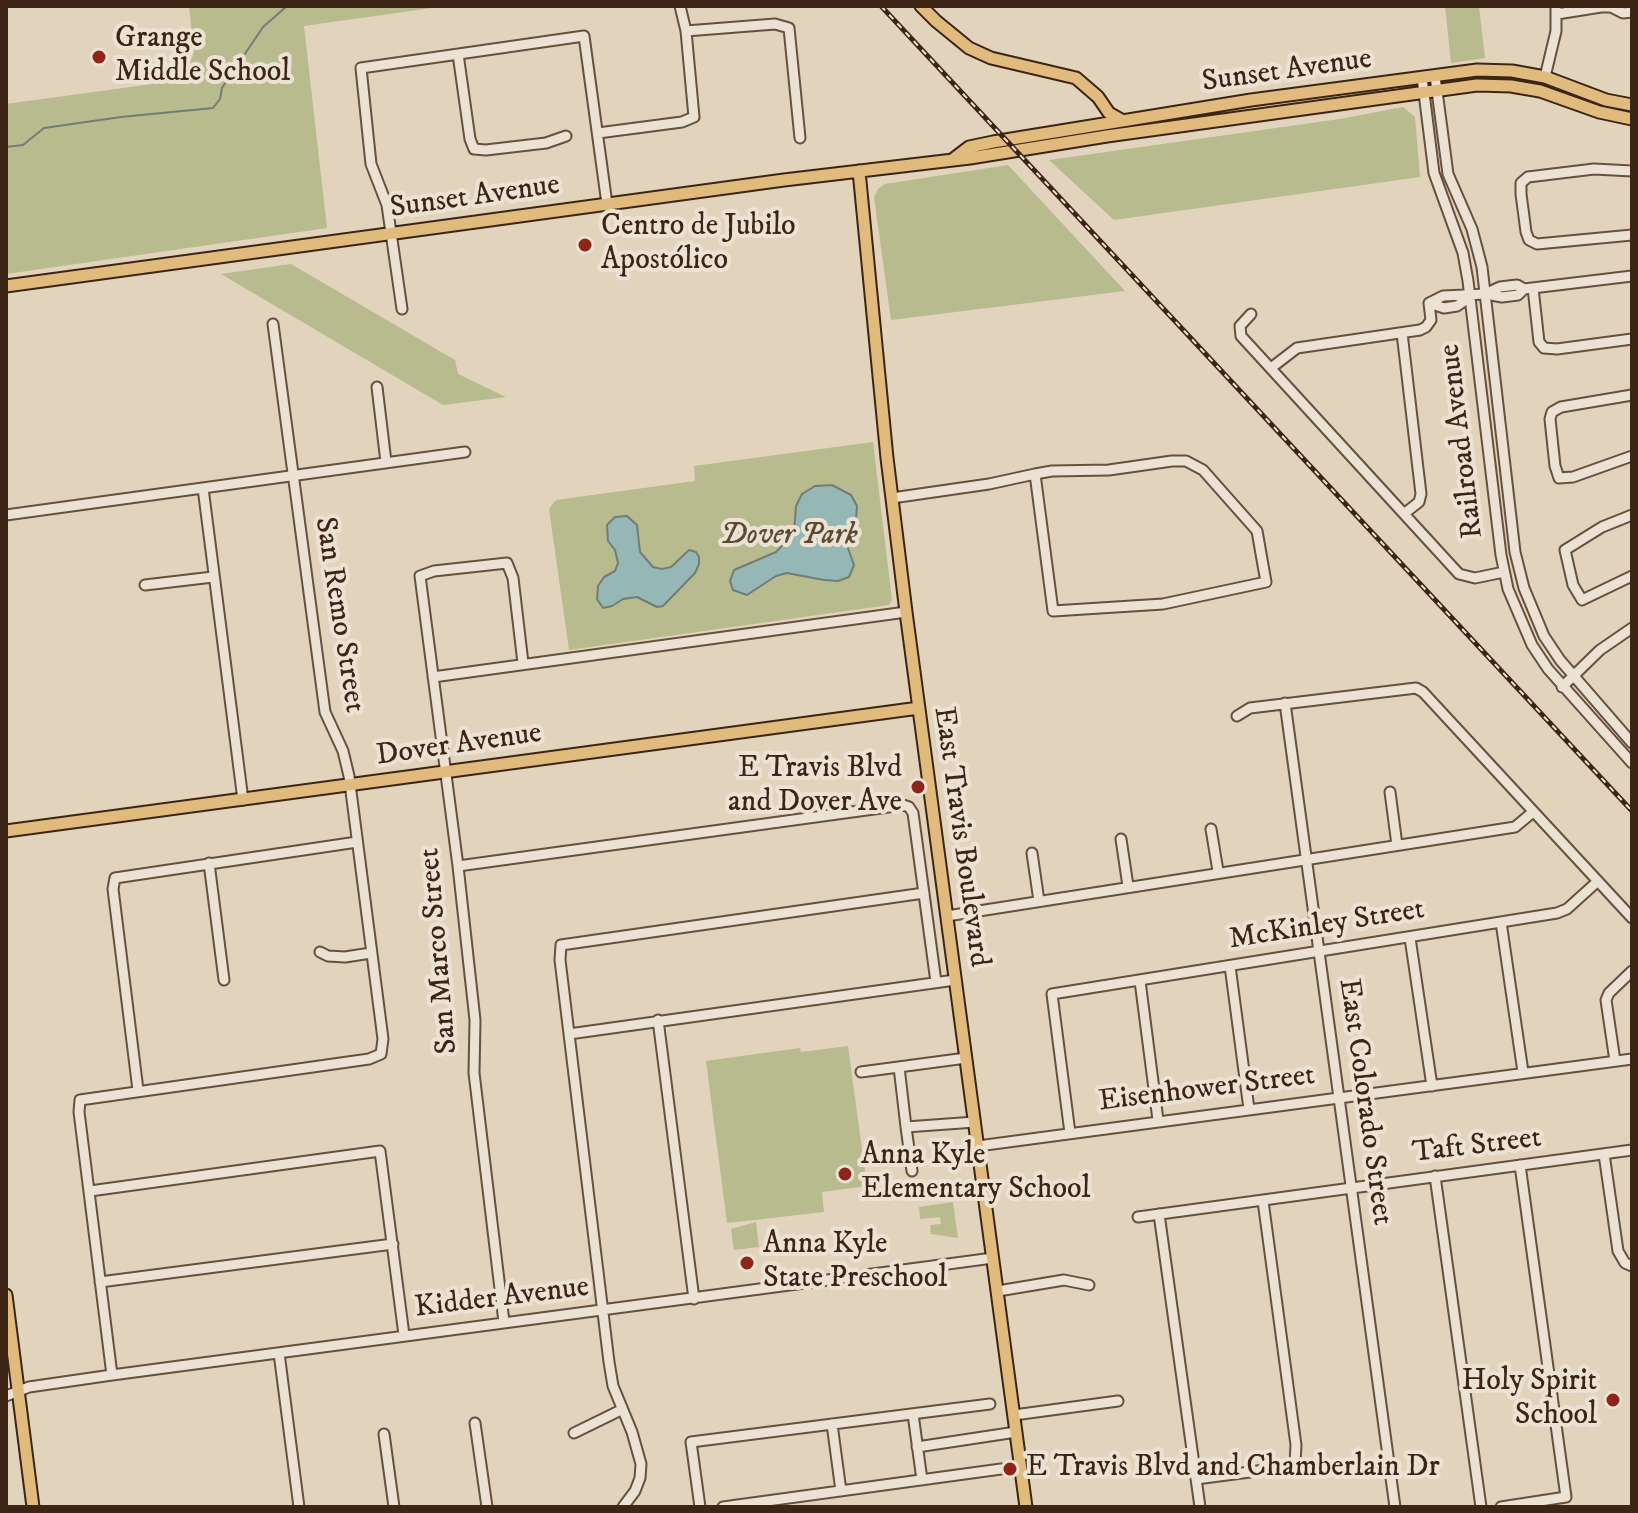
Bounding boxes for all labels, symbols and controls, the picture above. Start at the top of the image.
place label: Grange Middle School [115,22,290,92]
street label: Sunset Avenue [1200,42,1374,102]
marker: Grange Middle School [90,48,108,66]
street label: Sunset Avenue [388,168,562,228]
place label: Centro de Jubilo Apostólico [601,210,796,280]
marker: Centro de Jubilo Apostólico [576,236,594,254]
street label: Railroad Avenue [1433,342,1493,540]
street label: San Remo Street [305,515,371,715]
park label: Dover Park [720,519,858,555]
street label: East Travis Boulevard [924,705,996,969]
street label: Dover Avenue [374,717,544,775]
place label: E Travis Blvd and Dover Ave [728,752,902,822]
marker: E Travis Blvd and Dover Ave [909,778,927,796]
street label: San Marco Street [413,846,467,1056]
street label: McKinley Street [1227,893,1427,959]
street label: East Colorado Street [1329,976,1399,1228]
street label: Eisenhower Street [1097,1059,1317,1121]
street label: Taft Street [1411,1121,1543,1173]
place label: Anna Kyle Elementary School [861,1139,1090,1210]
marker: Anna Kyle Elementary School [836,1165,854,1183]
place label: Anna Kyle State Preschool [763,1228,947,1298]
marker: Anna Kyle State Preschool [738,1254,756,1272]
street label: Kidder Avenue [413,1270,591,1328]
place label: Holy Spirit School [1462,1365,1597,1436]
marker: Holy Spirit School [1604,1391,1622,1409]
place label: E Travis Blvd and Chamberlain Dr [1026,1451,1440,1487]
marker: E Travis Blvd and Chamberlain Dr [1001,1460,1019,1478]

